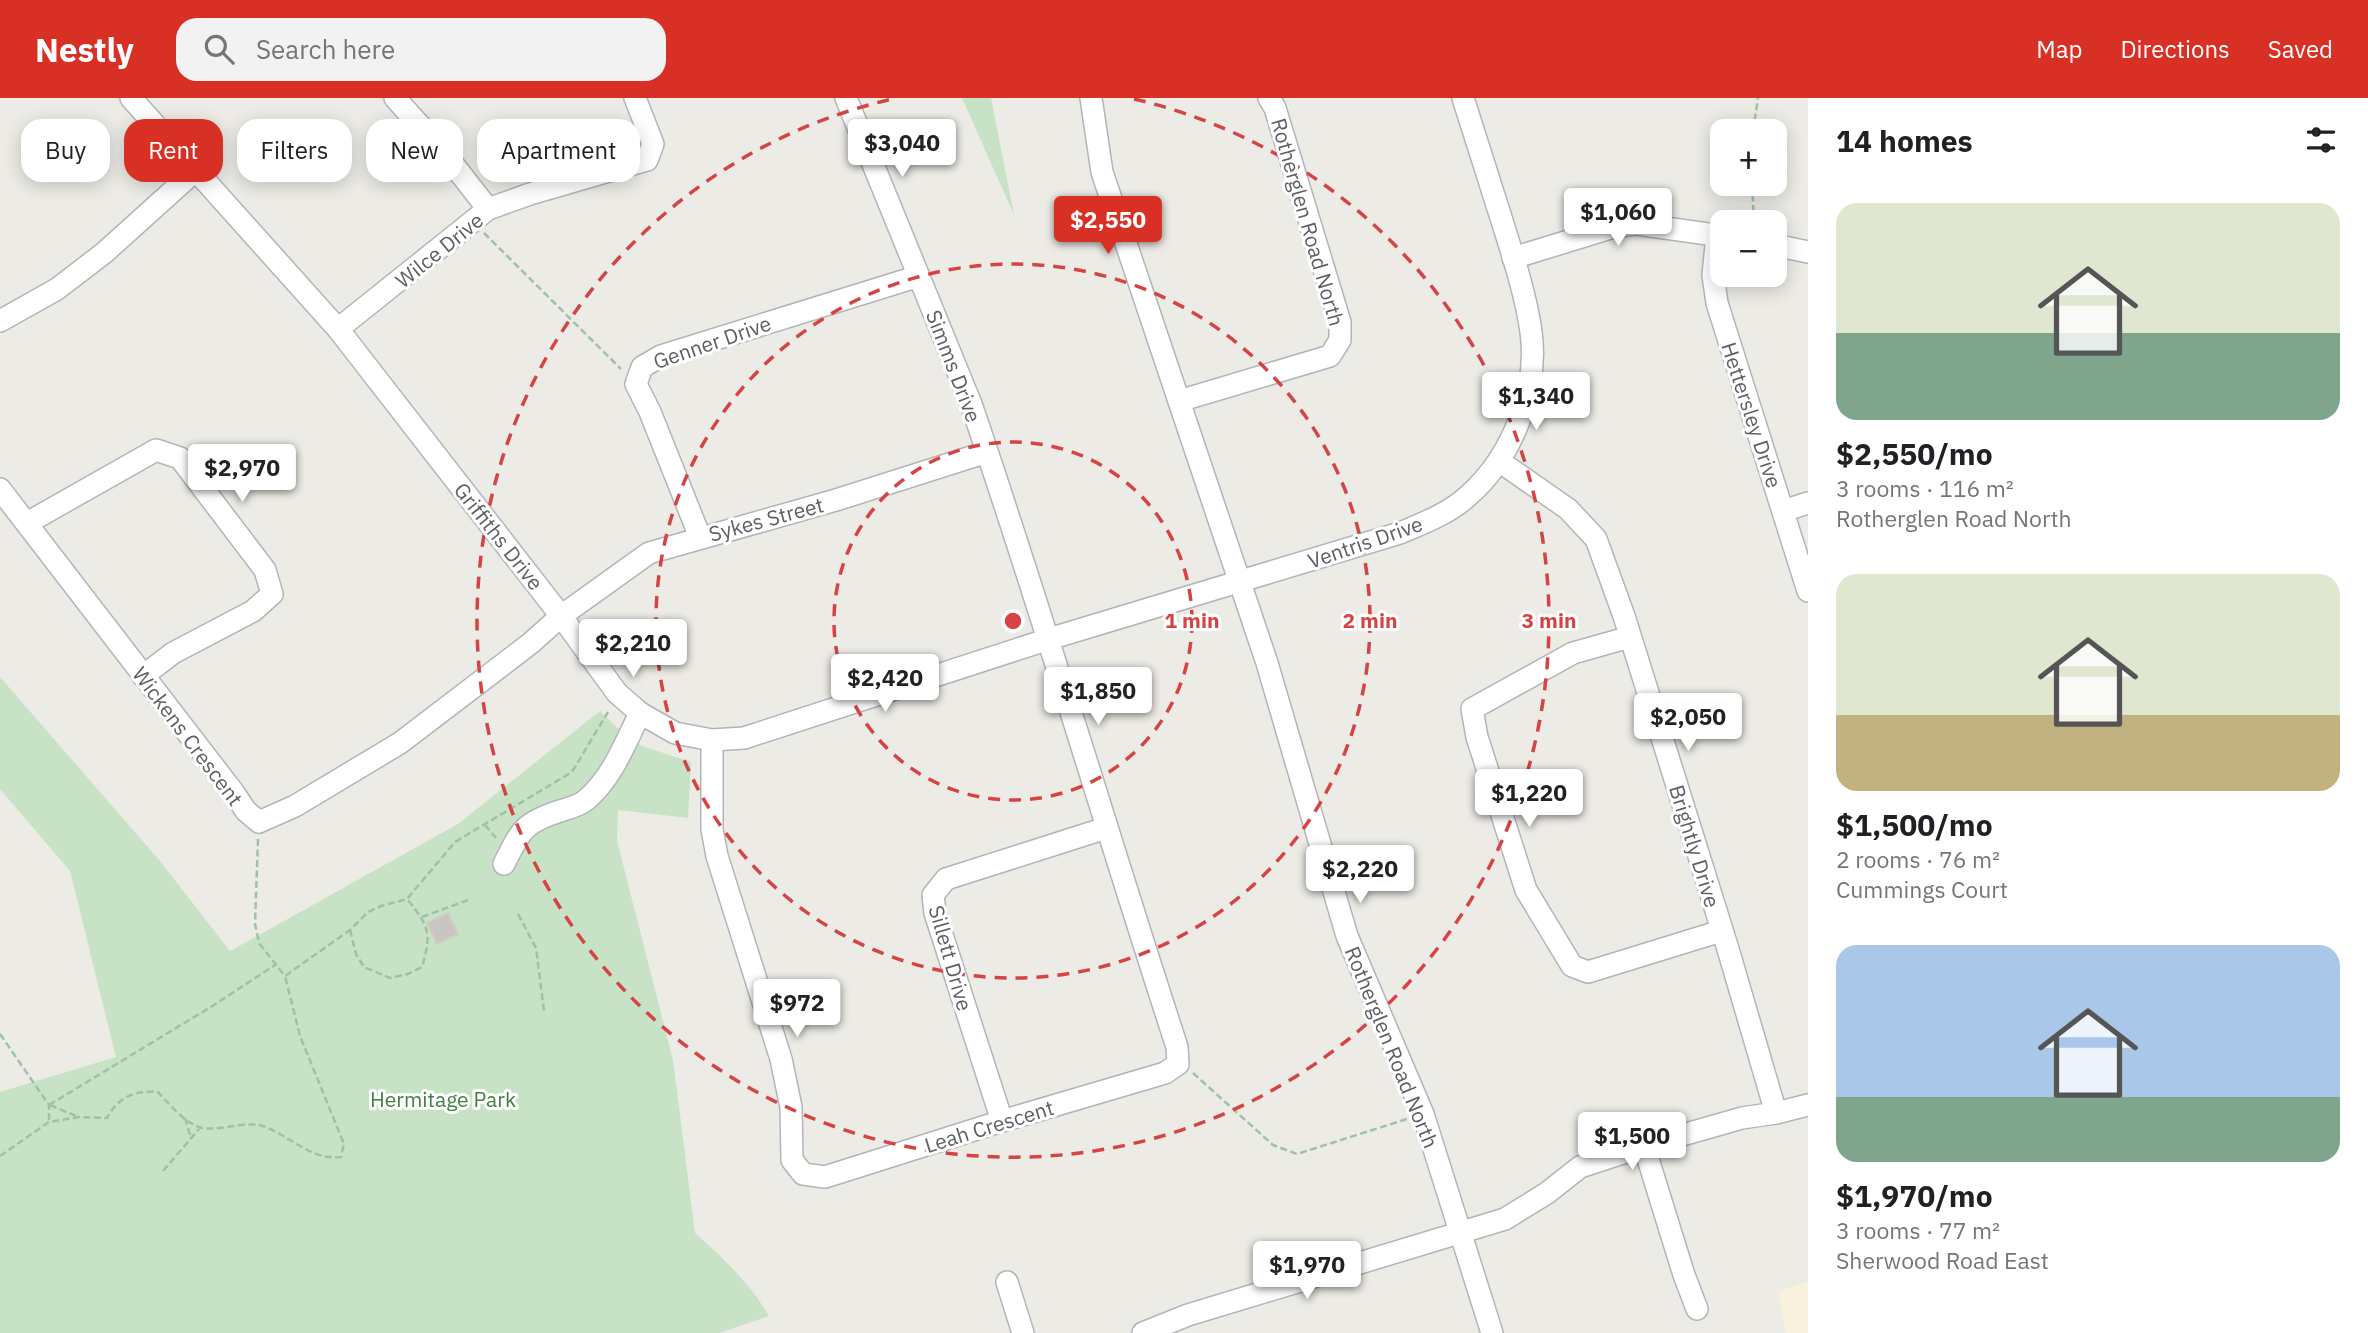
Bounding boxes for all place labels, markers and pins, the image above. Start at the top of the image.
pin: $3,040 [845,120,959,179]
pin: $1,060 [1561,188,1675,248]
pin: $2,550 [1051,197,1165,256]
pin: $1,340 [1479,372,1593,432]
pin: $2,970 [185,444,299,504]
centre of rings [1001,609,1025,633]
pin: $2,210 [576,620,690,679]
pin: $2,420 [828,654,942,714]
pin: $1,850 [1041,668,1155,727]
pin: $2,050 [1631,694,1745,753]
pin: $1,220 [1472,770,1586,829]
pin: $2,220 [1303,846,1417,905]
pin: $972 [756,979,838,1039]
pin: $1,500 [1575,1112,1689,1172]
pin: $1,970 [1250,1242,1364,1301]

